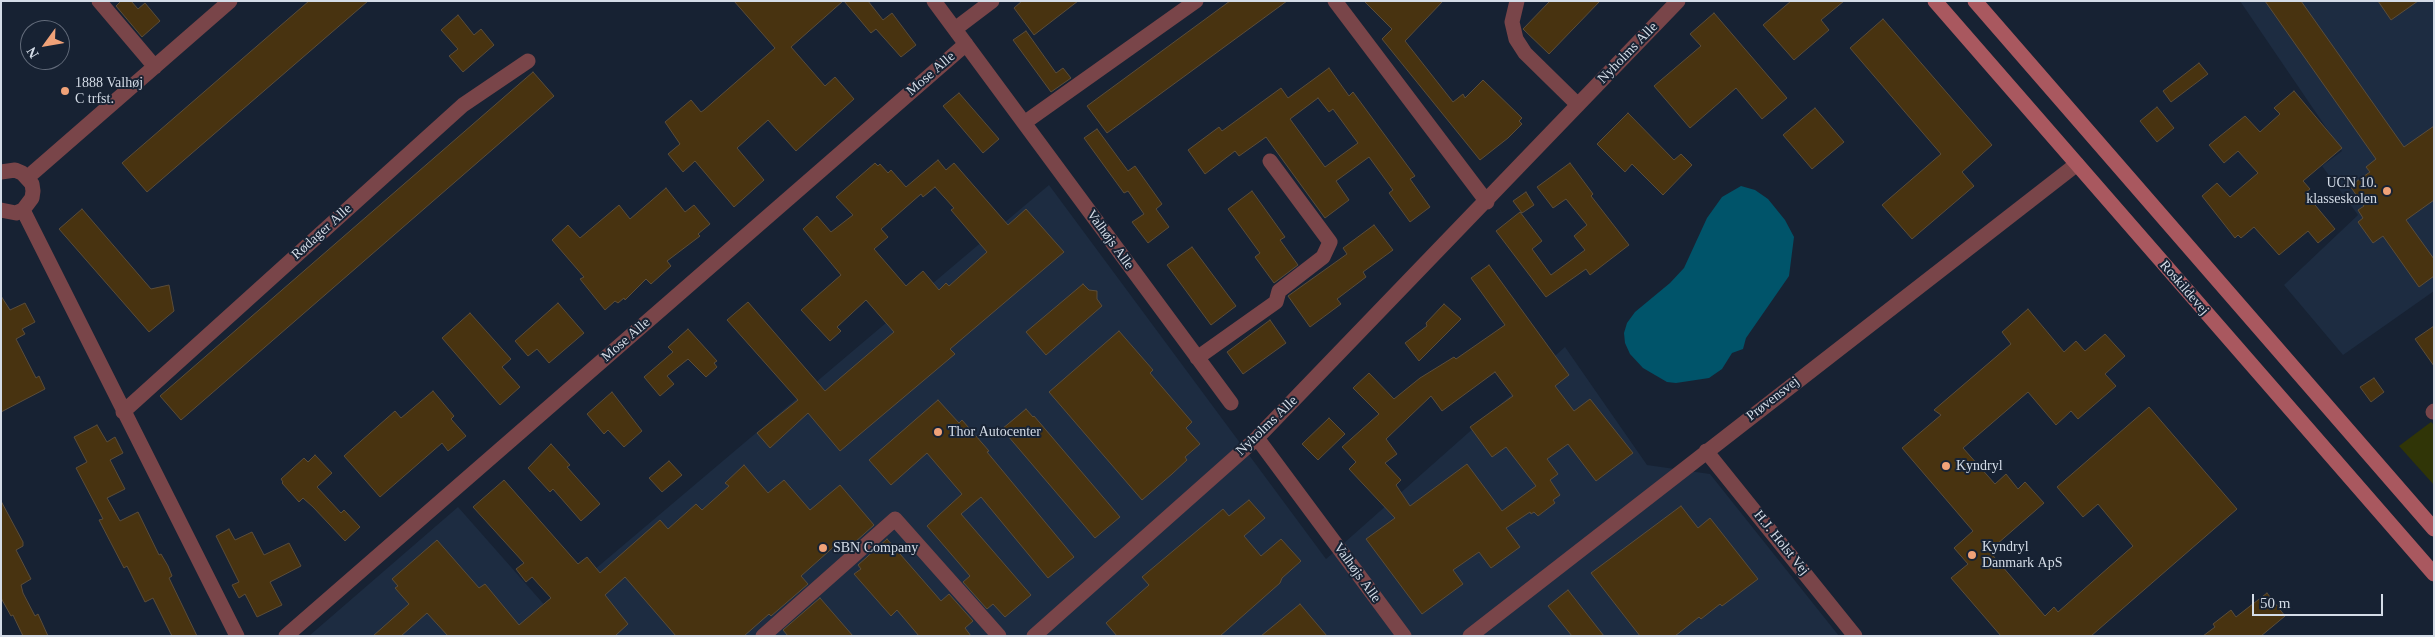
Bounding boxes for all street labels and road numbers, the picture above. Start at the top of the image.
street label: Nyholms Alle [1595,19,1661,87]
street label: Mose Alle [903,48,959,100]
street label: Rødager Alle [288,201,356,263]
street label: Valhøjs Alle [1083,207,1137,273]
street label: Roskildevej [2156,257,2212,319]
street label: Mose Alle [598,314,654,366]
street label: Prøvensvej [1743,373,1803,425]
street label: Nyholms Alle [1233,393,1301,459]
street label: H.J. Holst Vej [1750,507,1812,579]
street label: Valhøjs Alle [1330,540,1384,606]

